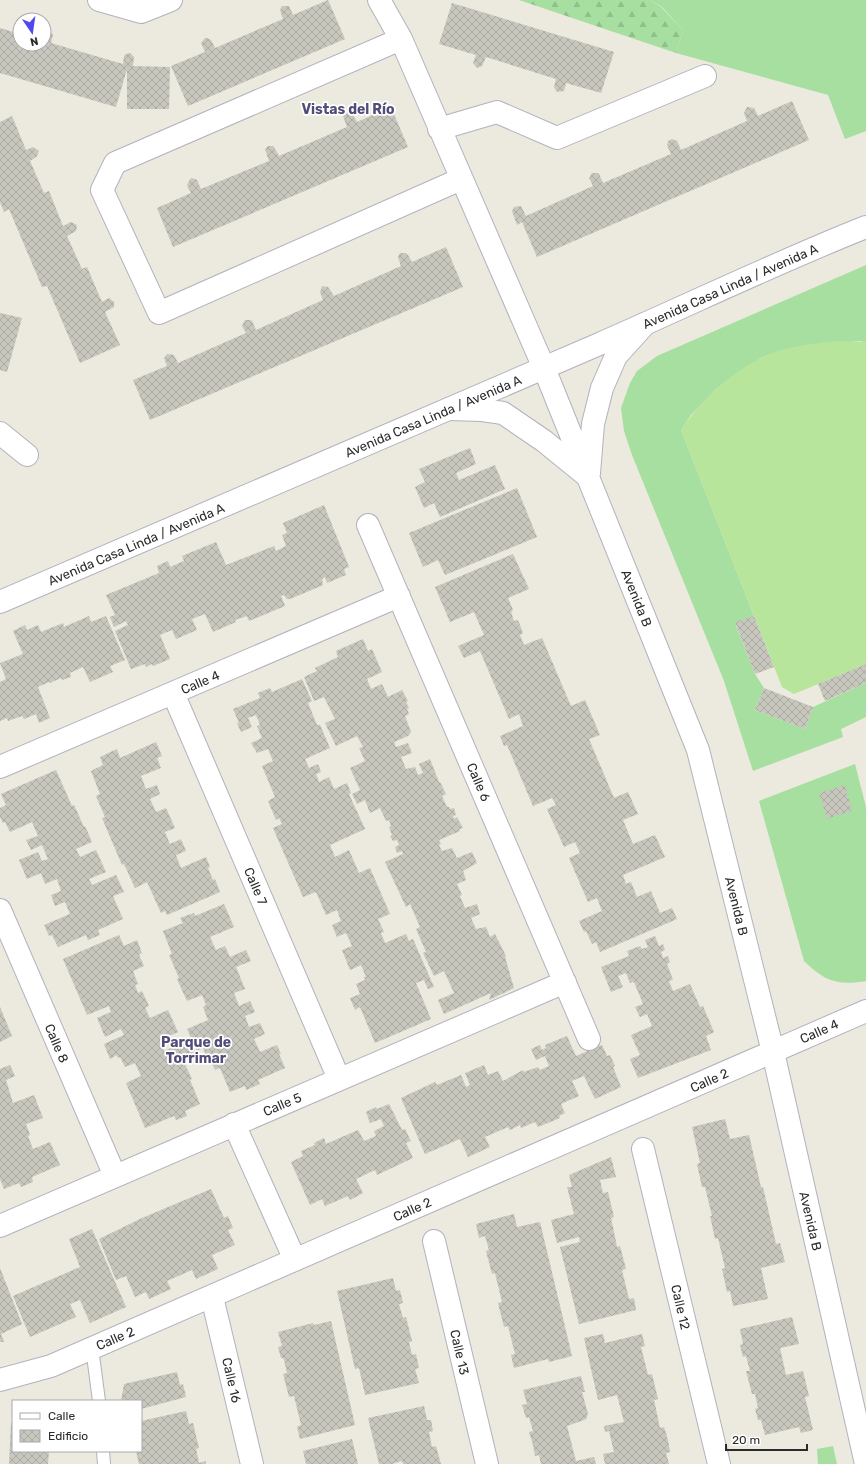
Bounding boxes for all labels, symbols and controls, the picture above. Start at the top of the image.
north arrow [12,12,52,52]
text: N [29,34,39,48]
district label: Vistas del Río [301,101,395,118]
street label: Avenida Casa Linda / Avenida A [640,241,820,332]
street label: Avenida Casa Linda / Avenida A [343,372,524,460]
street label: Avenida Casa Linda / Avenida A [46,500,227,588]
street label: Avenida B [618,567,655,629]
street label: Calle 4 [179,668,222,697]
street label: Calle 6 [464,761,493,804]
street label: Calle 7 [241,865,270,908]
street label: Avenida B [722,875,751,937]
street label: Calle 4 [798,1016,841,1047]
street label: Calle 8 [42,1021,71,1065]
district label: Parque de Torrimar [161,1034,231,1067]
street label: Calle 2 [688,1065,731,1095]
street label: Calle 5 [261,1090,304,1119]
street label: Avenida B [796,1190,825,1252]
street label: Calle 2 [391,1194,434,1224]
street label: Calle 12 [668,1283,693,1331]
street label: Calle 2 [94,1324,137,1353]
street label: Calle 13 [447,1328,472,1376]
street label: Calle 16 [219,1356,244,1404]
legend [12,1400,142,1452]
text: Calle [48,1409,75,1423]
scale bar [726,1426,807,1452]
text: Edificio [48,1429,88,1443]
text: 20 m [732,1433,760,1447]

